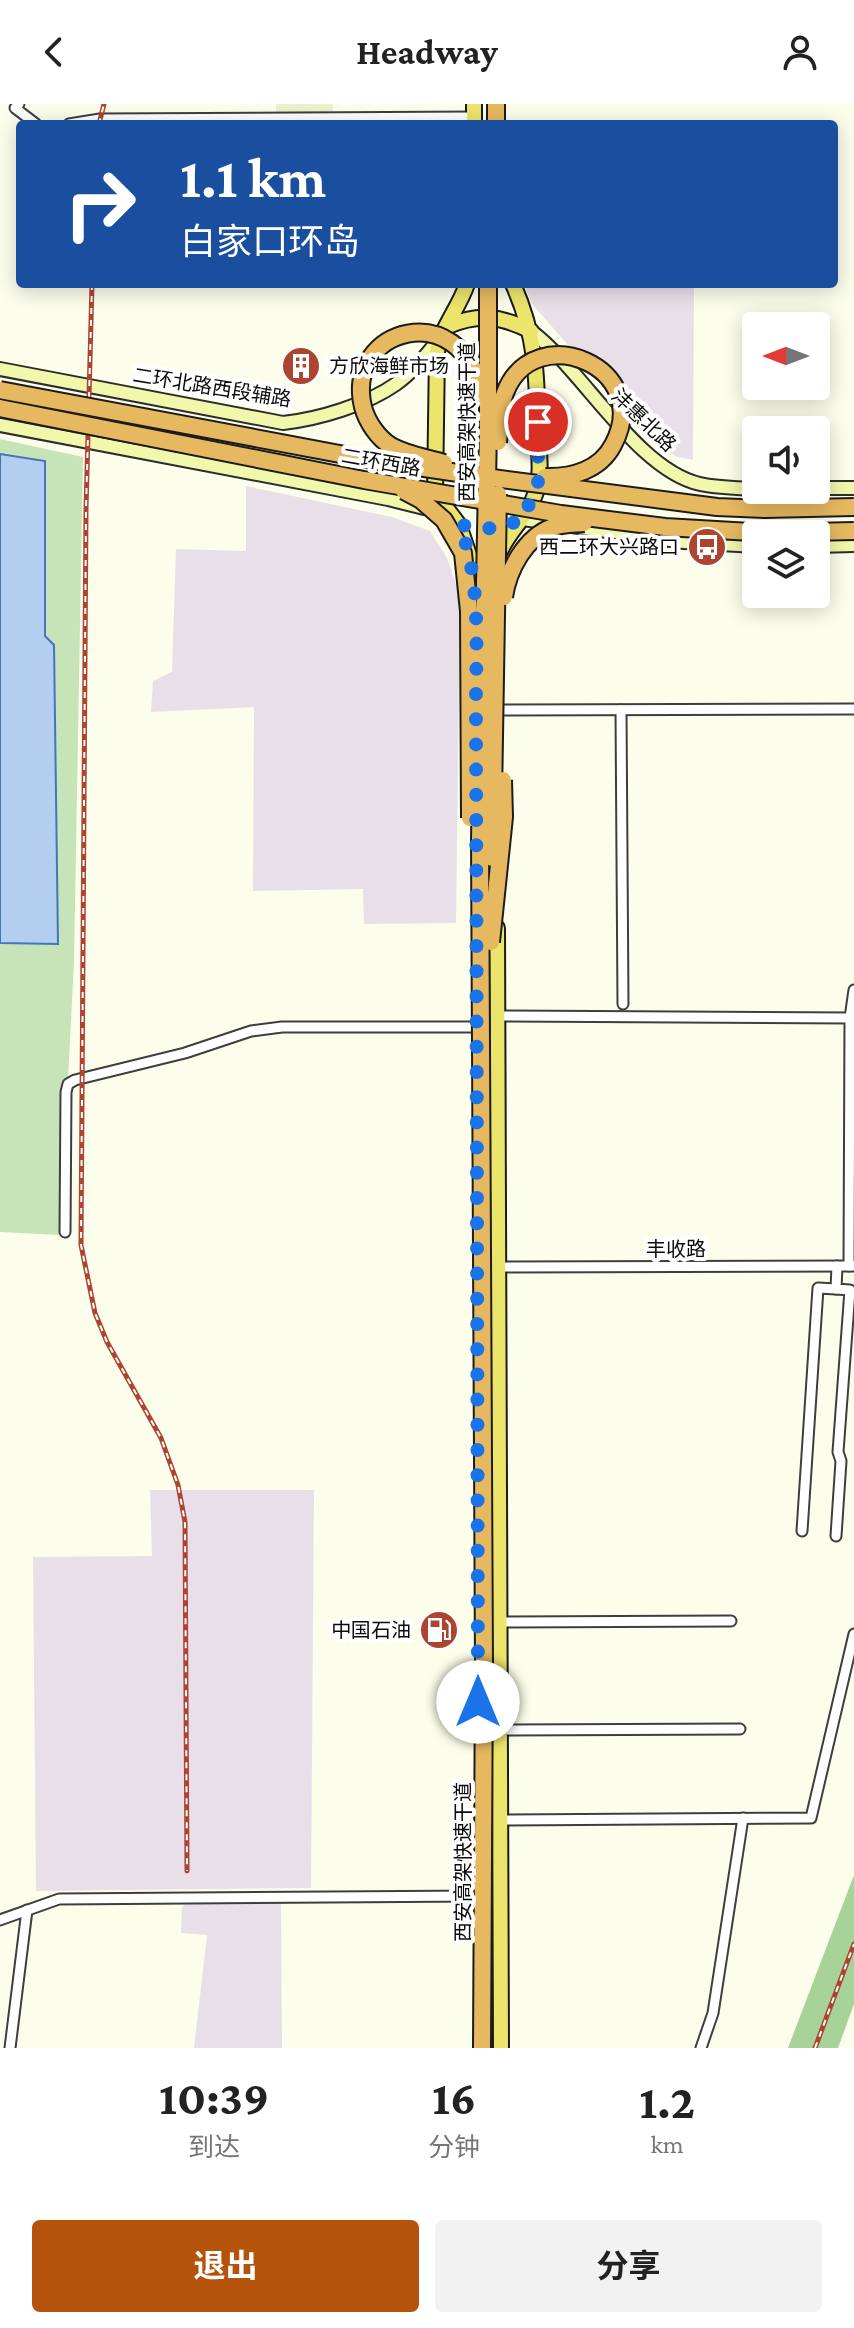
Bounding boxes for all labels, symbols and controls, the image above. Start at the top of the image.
icon: back [32,30,76,74]
icon: person [778,30,822,74]
text: Headway [356,32,498,72]
text: 1.1 km [180,147,326,209]
icon: right [48,152,152,256]
text: 白家口环岛 [180,222,360,262]
north arrow [742,312,830,400]
map controls [742,312,830,608]
street label: 西安高架快速干道 [456,342,478,502]
building icon: 方欣海鲜市场 [280,345,322,387]
place label: 方欣海鲜市场 [329,355,449,377]
street label: 二环北路西段辅路 [131,364,293,410]
street label: 沣惠北路 [608,384,680,456]
pin [504,388,572,456]
icon: arrive [516,400,560,444]
button: sound [742,416,830,504]
street label: 二环西路 [340,444,422,480]
button: layers [742,520,830,608]
bus stop icon: 西二环大兴路口 [686,526,728,568]
place label: 西二环大兴路口 [539,536,679,558]
street label: 丰收路 [646,1238,706,1260]
fuel station icon: 中国石油 [418,1609,460,1651]
place label: 中国石油 [331,1619,411,1641]
position arrow [436,1660,520,1744]
street label: 西安高架快速干道 [452,1782,474,1942]
text: 10:39 [159,2071,269,2124]
text: 16 [432,2071,476,2124]
text: 1.2 [639,2075,695,2128]
text: km [650,2130,684,2159]
text: 到达 [188,2133,240,2162]
text: 分钟 [428,2133,480,2162]
button: 退出 [32,2220,419,2312]
button: 分享 [435,2220,822,2312]

